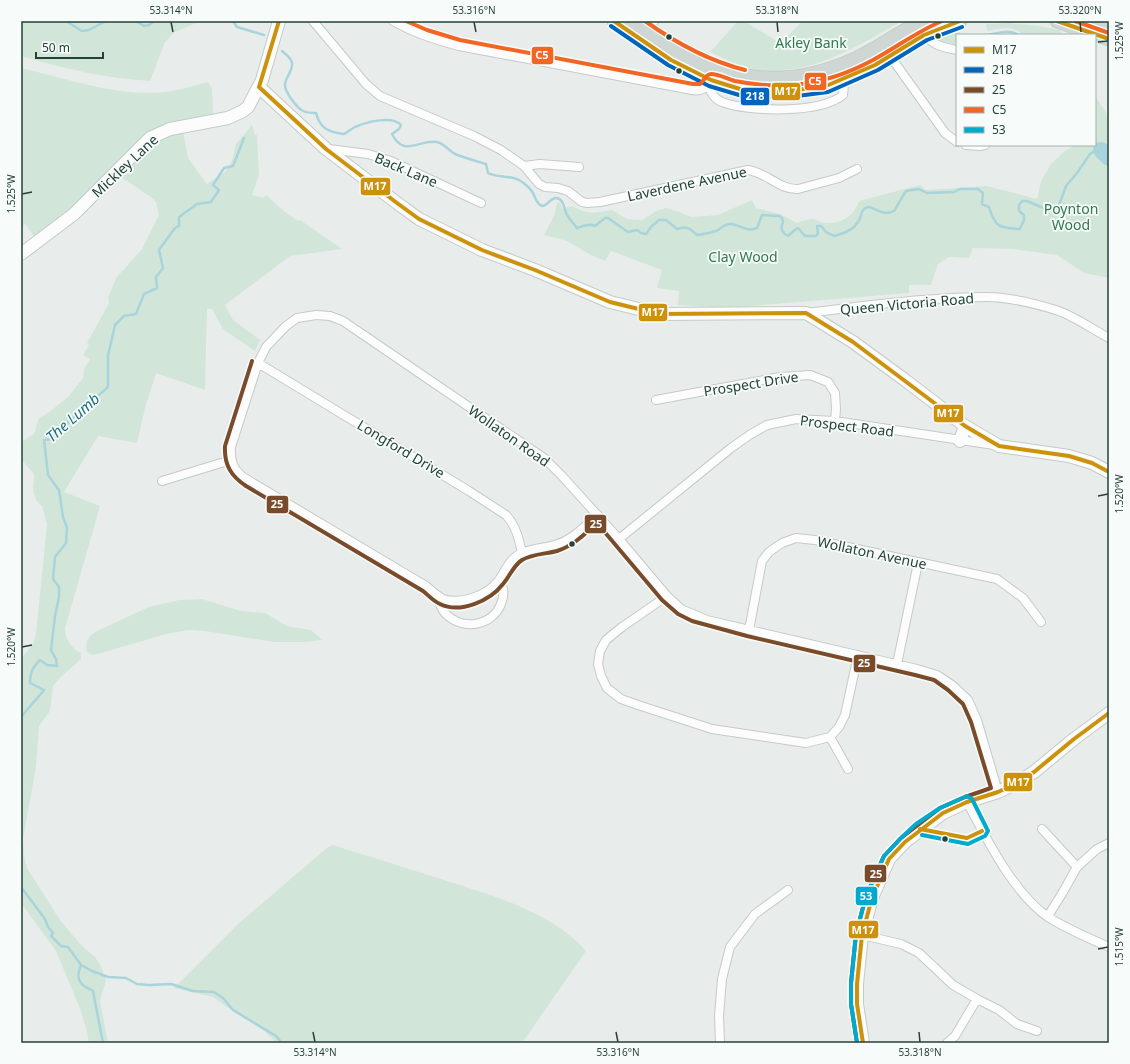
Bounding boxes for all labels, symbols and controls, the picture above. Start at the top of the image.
text: 53.314°N [149,3,193,17]
text: 53.316°N [452,3,496,17]
text: 53.318°N [755,3,799,17]
text: 53.320°N [1058,3,1102,17]
text: 1.525°W [1112,21,1126,61]
unlabelled marker [933,31,943,41]
unlabelled marker [664,32,674,42]
park label: Akley Bank [775,33,847,52]
scale bar [36,34,103,60]
legend [956,34,1096,146]
text: 50 m [42,39,70,56]
text: M17 [992,41,1017,58]
line badge: C5 [531,46,554,65]
text: C5 [535,47,549,62]
text: 218 [992,61,1013,78]
unlabelled marker [674,66,684,76]
line badge: C5 [804,72,827,91]
text: C5 [808,73,822,88]
text: 25 [992,81,1006,98]
line badge: M17 [771,82,801,101]
text: M17 [775,83,797,98]
line badge: 218 [740,87,770,106]
text: 218 [746,88,764,103]
text: C5 [992,101,1007,118]
text: 53 [992,121,1006,138]
street label: Mickley Lane [87,130,162,201]
street label: Back Lane [372,148,441,191]
street label: Laverdene Avenue [625,162,748,205]
text: 1.525°W [4,174,18,214]
line badge: M17 [360,177,391,196]
text: M17 [364,178,386,193]
park label: Poynton Wood [1044,199,1098,234]
park label: Clay Wood [708,247,778,266]
street label: Queen Victoria Road [839,288,975,319]
line badge: M17 [638,303,668,322]
text: M17 [642,304,664,319]
street label: Prospect Drive [702,367,800,400]
water label: The Lumb [41,388,104,446]
street label: Wollaton Road [465,400,554,471]
line badge: M17 [933,404,964,423]
text: M17 [937,405,959,420]
street label: Prospect Road [799,410,895,441]
street label: Longford Drive [354,415,449,482]
text: 1.520°W [1112,474,1126,514]
line badge: 25 [266,495,289,514]
text: 25 [271,496,283,511]
line badge: 25 [584,514,607,534]
text: 25 [590,516,602,531]
street label: Wollaton Avenue [816,532,929,573]
unlabelled marker [567,539,577,549]
text: 1.520°W [4,627,18,667]
line badge: 25 [853,654,876,673]
text: 25 [858,655,870,670]
line badge: M17 [1003,772,1033,792]
text: M17 [1007,774,1029,789]
unlabelled marker [940,834,950,844]
line badge: 25 [864,864,887,883]
text: 25 [870,866,882,881]
line badge: 53 [855,886,878,906]
text: 53 [860,888,872,903]
line badge: M17 [848,920,879,939]
text: M17 [852,922,874,937]
text: 1.515°W [1112,927,1126,967]
text: 53.314°N [293,1045,337,1059]
text: 53.316°N [596,1045,640,1059]
text: 53.318°N [898,1045,942,1059]

